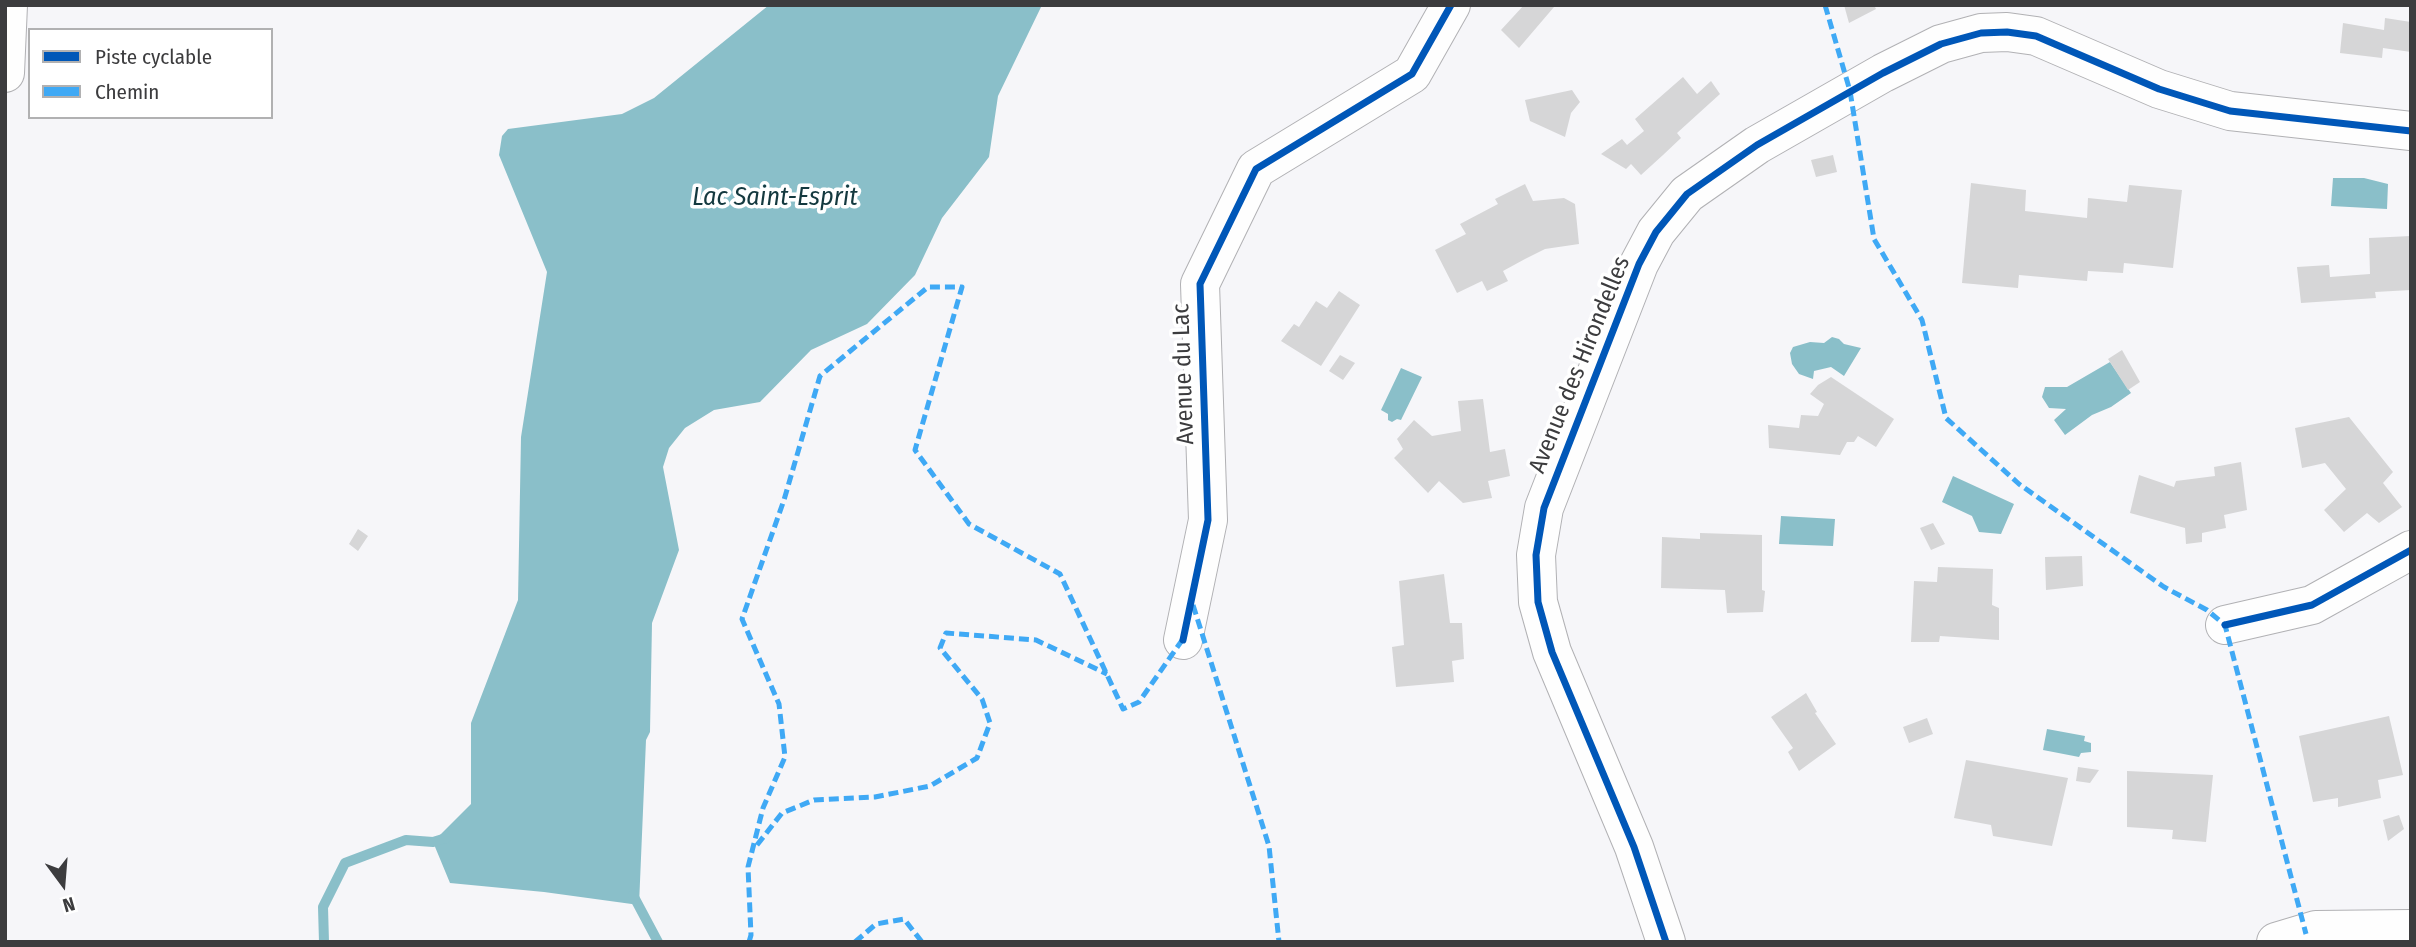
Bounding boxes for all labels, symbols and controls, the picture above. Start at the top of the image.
legend [28,28,273,119]
text: Piste cyclable [95,44,212,70]
text: Chemin [95,79,159,105]
water label: Lac Saint-Esprit [692,182,858,214]
street label: Avenue des Hirondelles [1523,252,1637,478]
street label: Avenue du Lac [1167,303,1201,445]
north arrow [28,849,98,919]
text: N [60,892,78,917]

